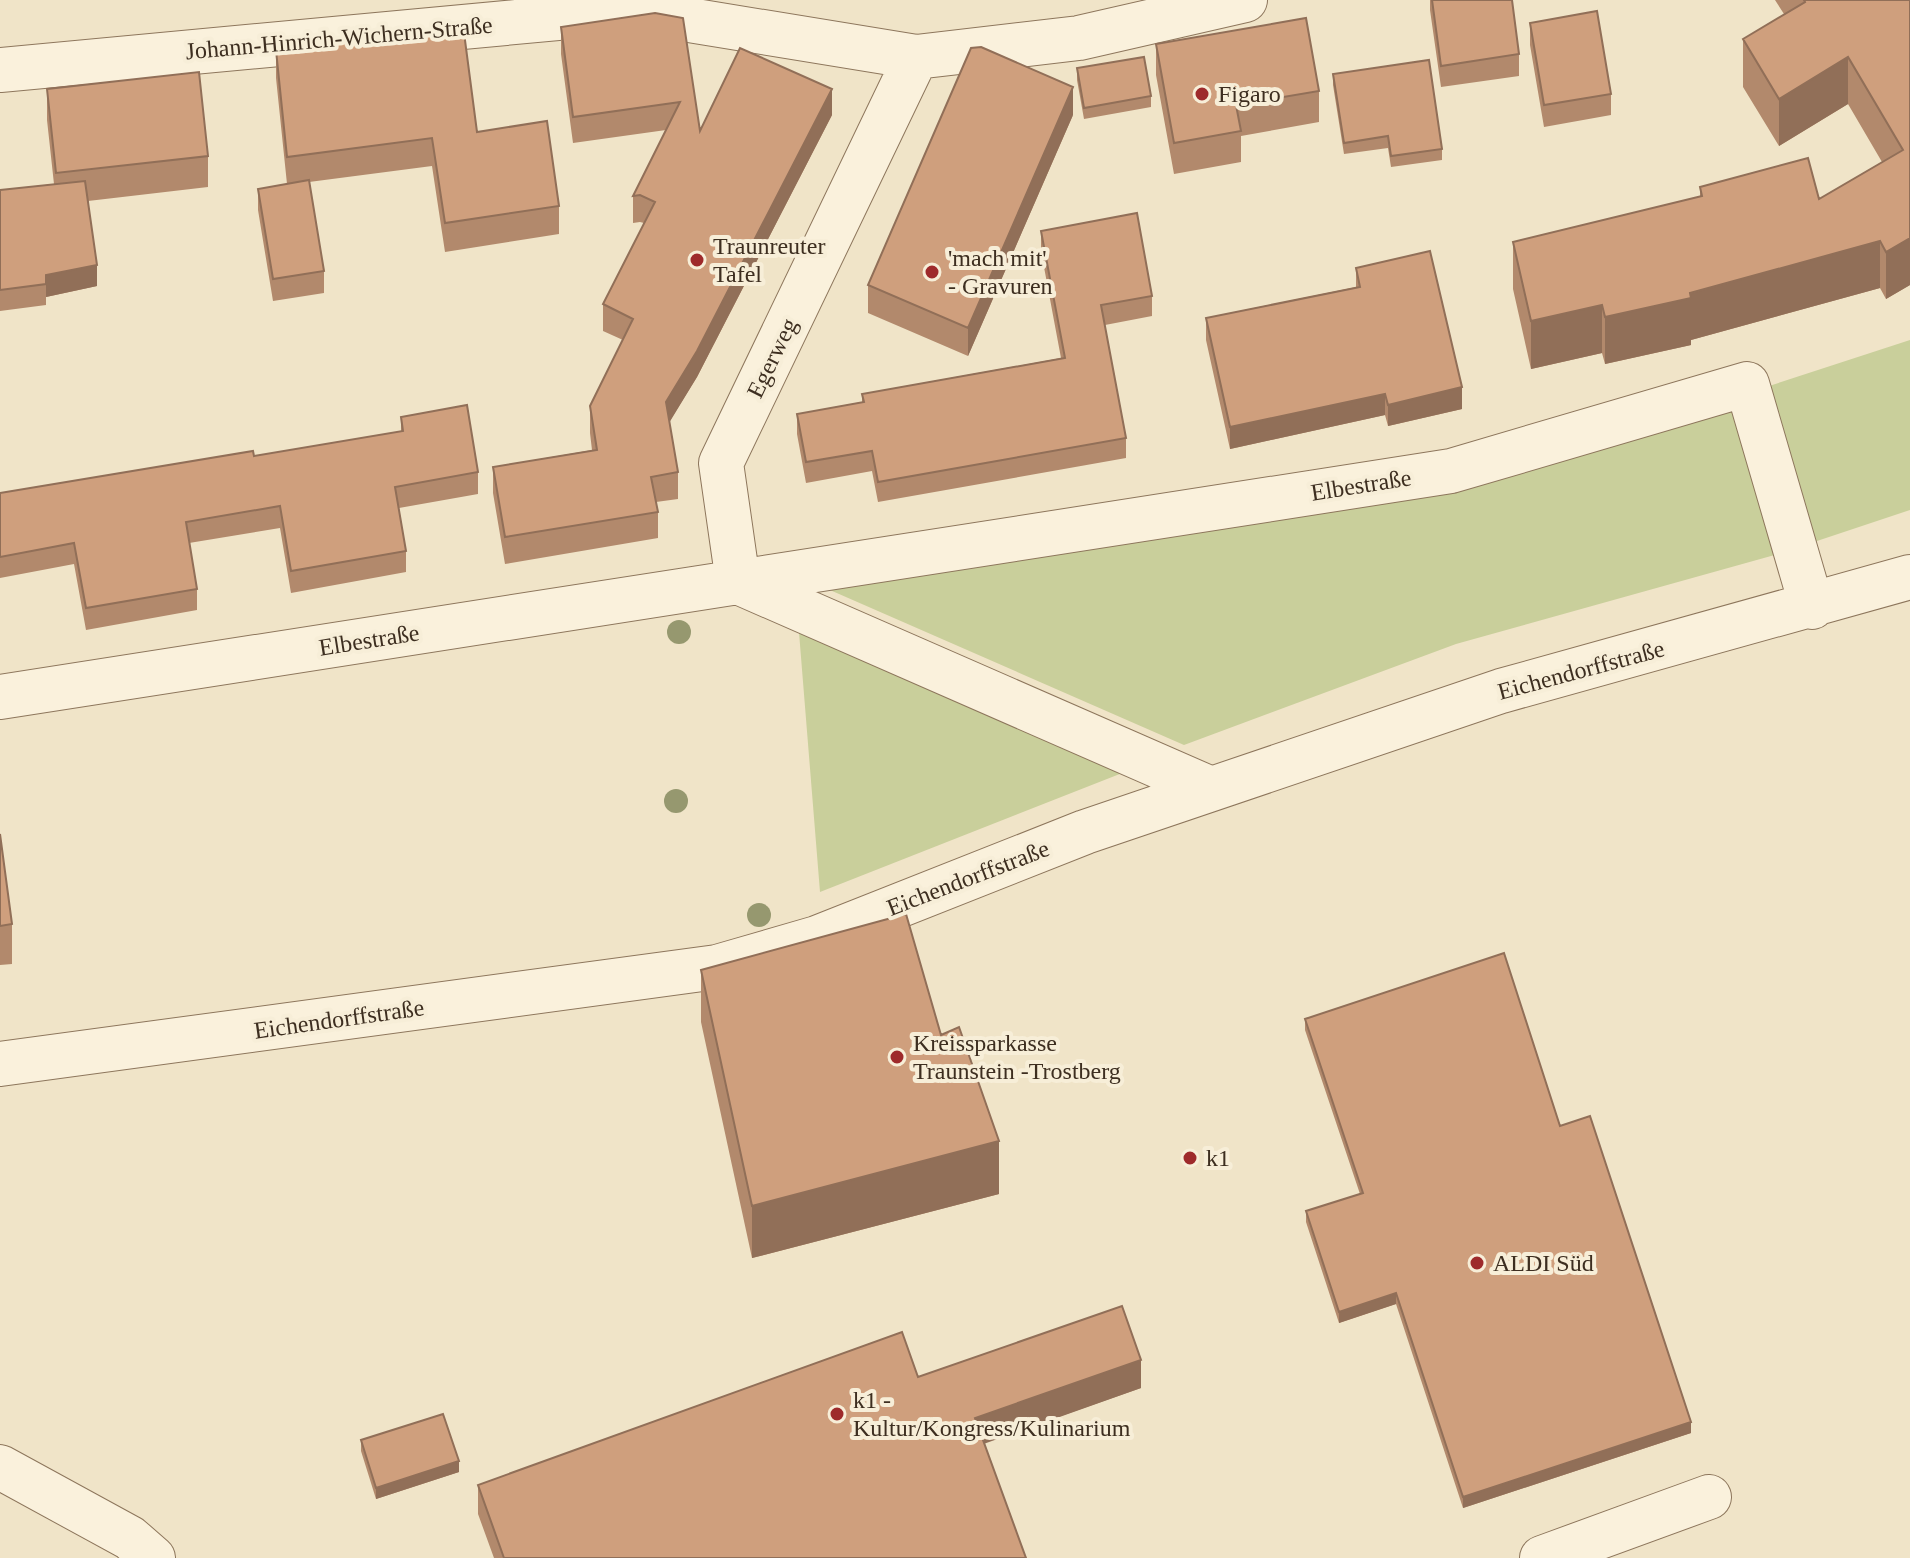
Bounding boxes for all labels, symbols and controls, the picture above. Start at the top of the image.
street label: Johann-Hinrich-Wichern-Straße [184,12,494,64]
place label: Figaro [1218,81,1281,107]
marker: Figaro [1193,85,1211,103]
place label: Traunreuter Tafel [713,233,825,287]
place label: 'mach mit' - Gravuren [948,245,1053,299]
marker: Traunreuter Tafel [688,251,706,269]
marker: 'mach mit' - Gravuren [923,263,941,281]
street label: Egerweg [742,314,802,402]
street label: Elbestraße [1309,464,1413,506]
street label: Elbestraße [317,619,421,661]
street label: Eichendorffstraße [1495,635,1667,705]
street label: Eichendorffstraße [883,835,1053,921]
street label: Eichendorffstraße [252,994,426,1044]
place label: Kreissparkasse Traunstein -Trostberg [913,1030,1121,1084]
marker: Kreissparkasse Traunstein -Trostberg [888,1048,906,1066]
place label: k1 [1206,1145,1230,1171]
marker: k1 [1181,1149,1199,1167]
place label: ALDI Süd [1493,1250,1594,1276]
marker: ALDI Süd [1468,1254,1486,1272]
place label: k1 - Kultur/Kongress/Kulinarium [853,1387,1131,1441]
marker: k1 - Kultur/Kongress/Kulinarium [828,1405,846,1423]

